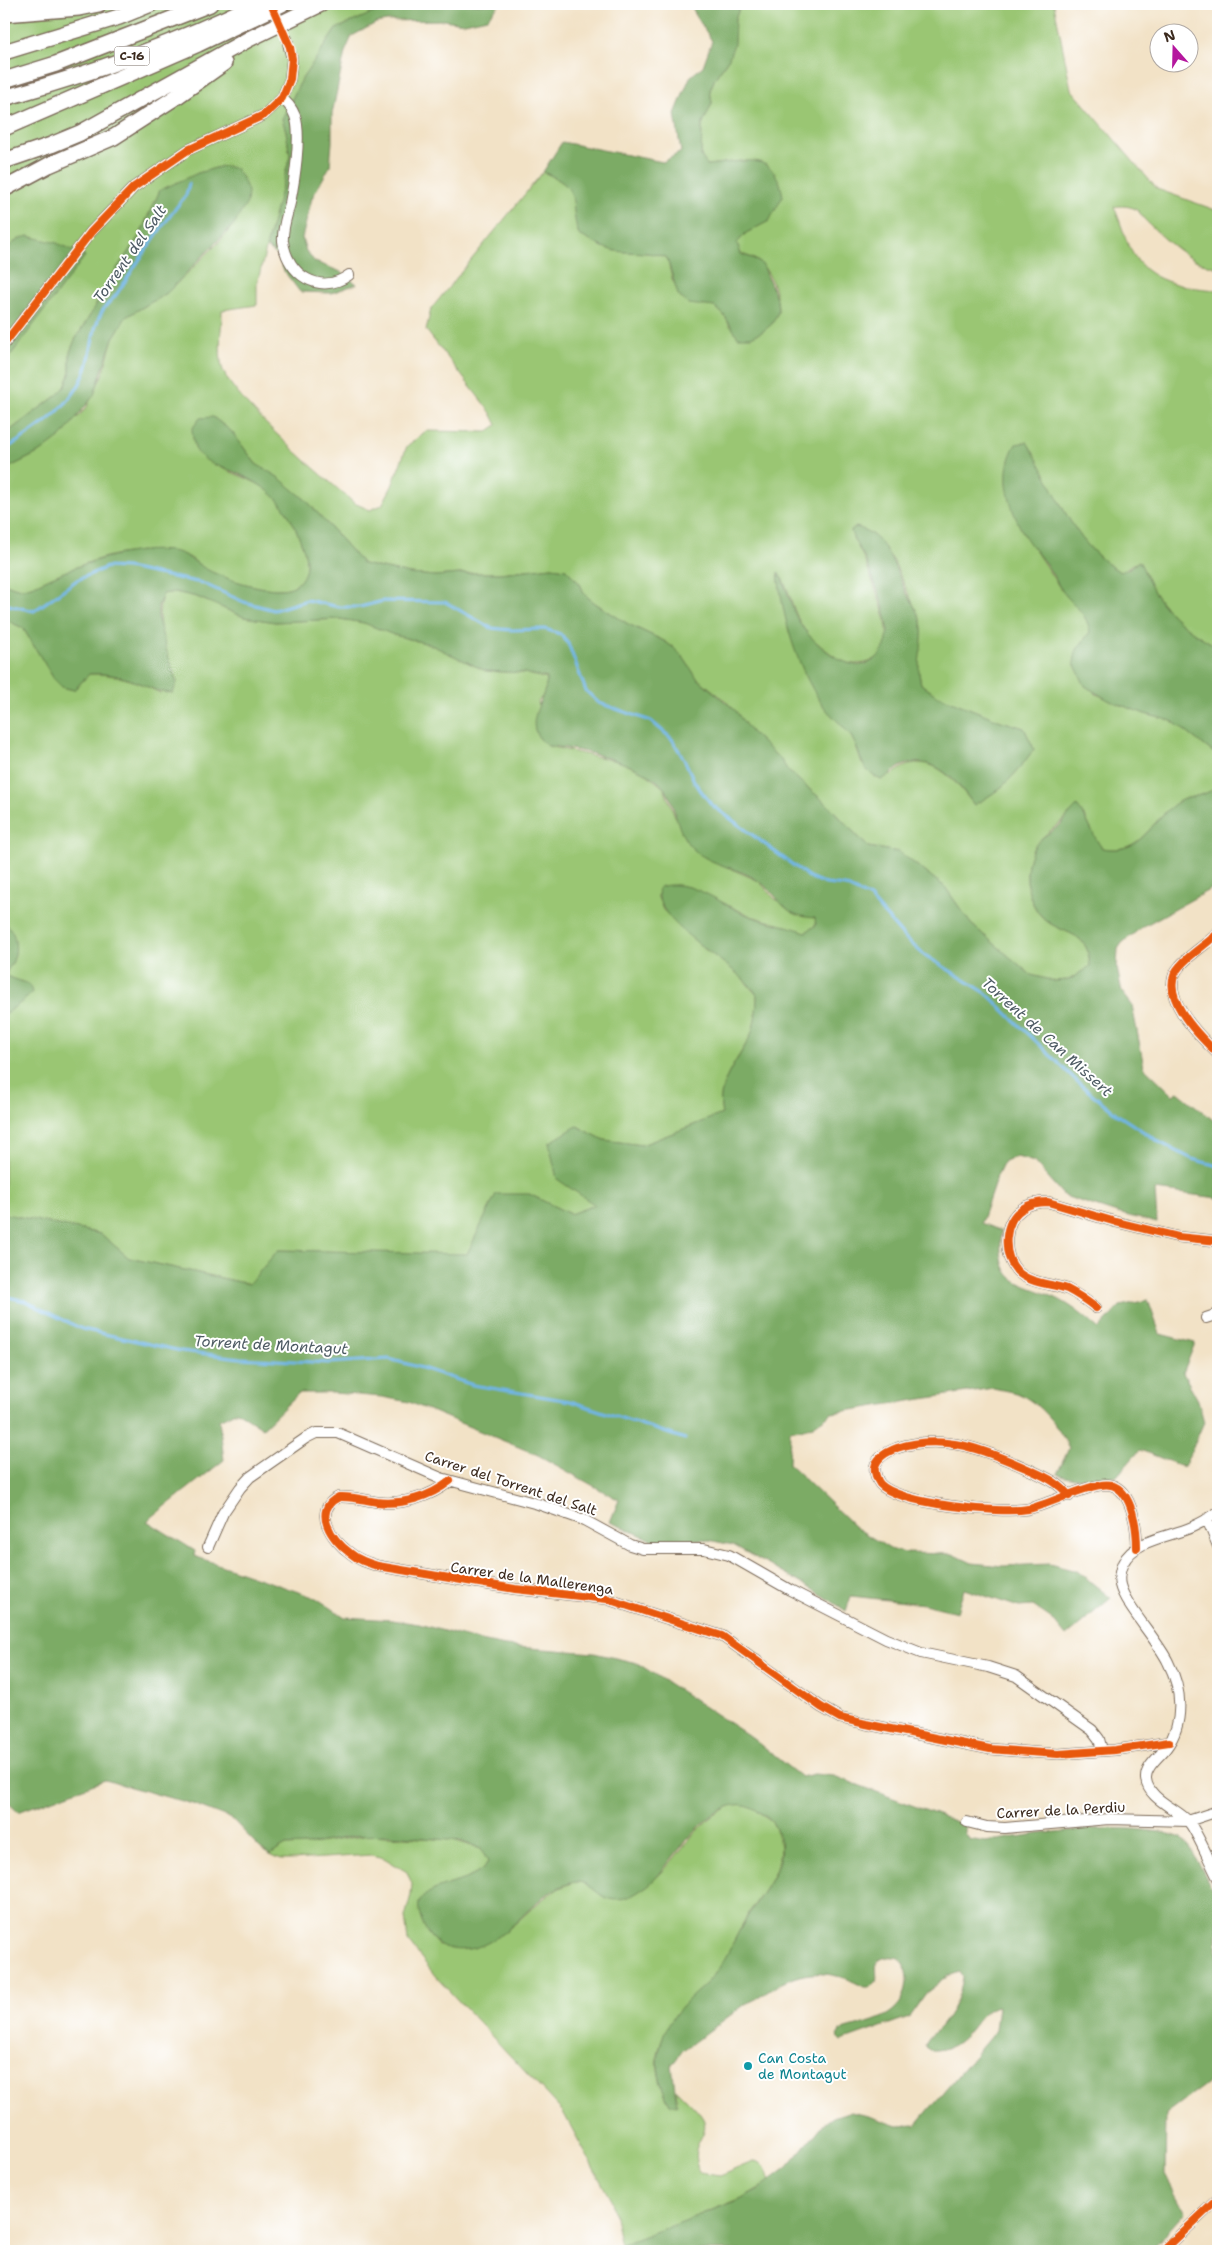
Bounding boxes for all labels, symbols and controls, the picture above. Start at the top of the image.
north arrow [1150,22,1200,72]
text: N [1161,25,1178,46]
road number: C-16 [114,46,150,66]
water label: Torrent del Salt [89,201,171,307]
water label: Torrent de Can Missert [977,973,1117,1101]
water label: Torrent de Montagut [194,1331,349,1359]
street label: Carrer del Torrent del Salt [423,1447,599,1519]
street label: Carrer de la Mallerenga [449,1558,615,1598]
street label: Carrer de la Perdiu [996,1798,1126,1822]
place label: Can Costa de Montagut [758,2049,847,2083]
marker: Can Costa de Montagut [742,2060,754,2072]

